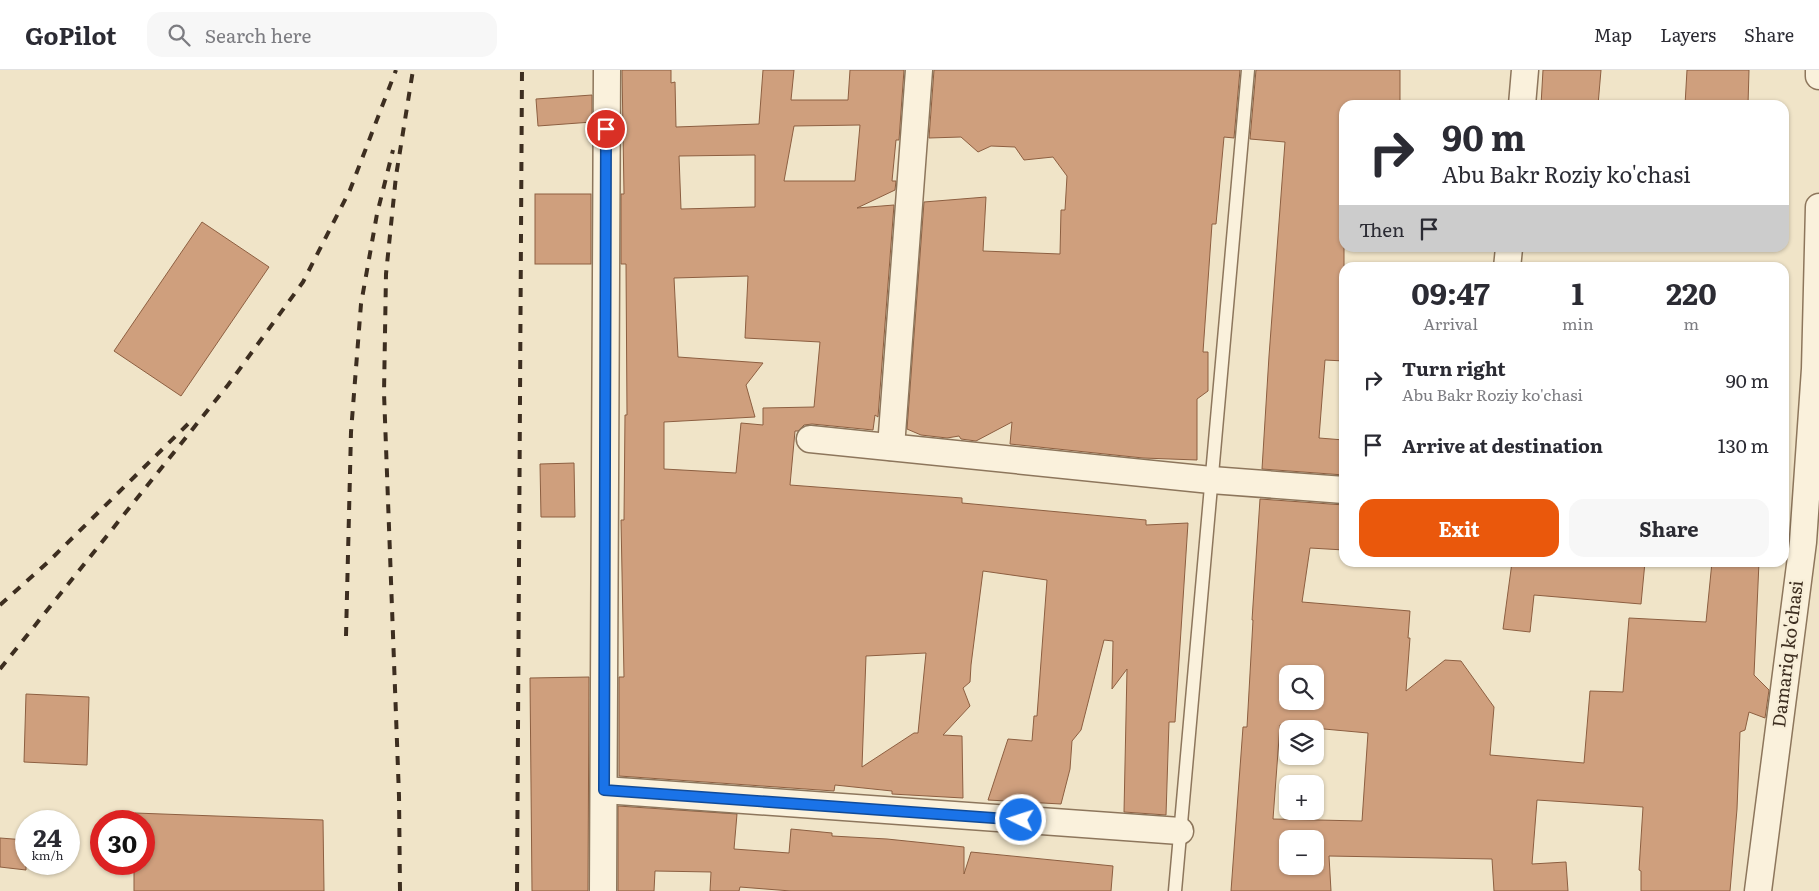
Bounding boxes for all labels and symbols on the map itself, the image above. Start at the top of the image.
pin [585,108,627,150]
street label: Damariq ko'chasi [1764,579,1809,729]
position arrow [994,793,1046,845]
speed limit sign: 30 [90,810,155,875]

